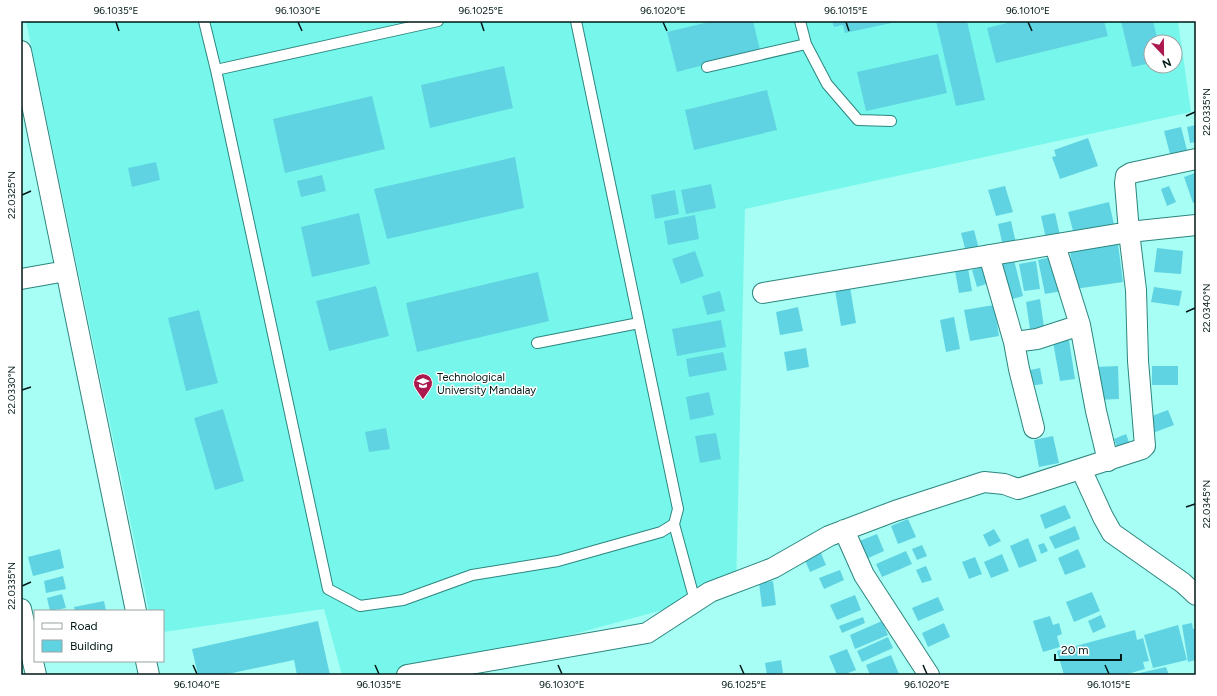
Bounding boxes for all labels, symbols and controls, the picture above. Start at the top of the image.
text: 96.1035°E [94,4,138,17]
text: 96.1030°E [275,4,321,17]
text: 96.1025°E [459,4,504,17]
text: 96.1020°E [640,4,686,17]
text: 96.1015°E [824,4,868,17]
text: 96.1010°E [1006,4,1050,17]
north arrow [1143,34,1183,74]
text: N [1160,55,1173,70]
text: 22.0335°N [1200,88,1213,136]
text: 22.0325°N [5,171,18,219]
text: 22.0340°N [1200,283,1213,333]
text: 22.0330°N [5,366,18,414]
place label: Technological University Mandalay [437,371,536,397]
school or university icon: Technological University Mandalay [412,372,434,400]
text: 22.0345°N [1200,480,1213,528]
text: 22.0335°N [5,562,18,610]
legend [34,610,164,662]
text: Road [70,619,98,633]
scale bar [1055,636,1121,662]
text: Building [70,639,113,653]
text: 20 m [1061,643,1089,657]
text: 96.1040°E [174,678,220,691]
text: 96.1035°E [357,678,401,691]
text: 96.1030°E [539,678,585,691]
text: 96.1025°E [722,678,767,691]
text: 96.1020°E [904,678,950,691]
text: 96.1015°E [1087,678,1131,691]

